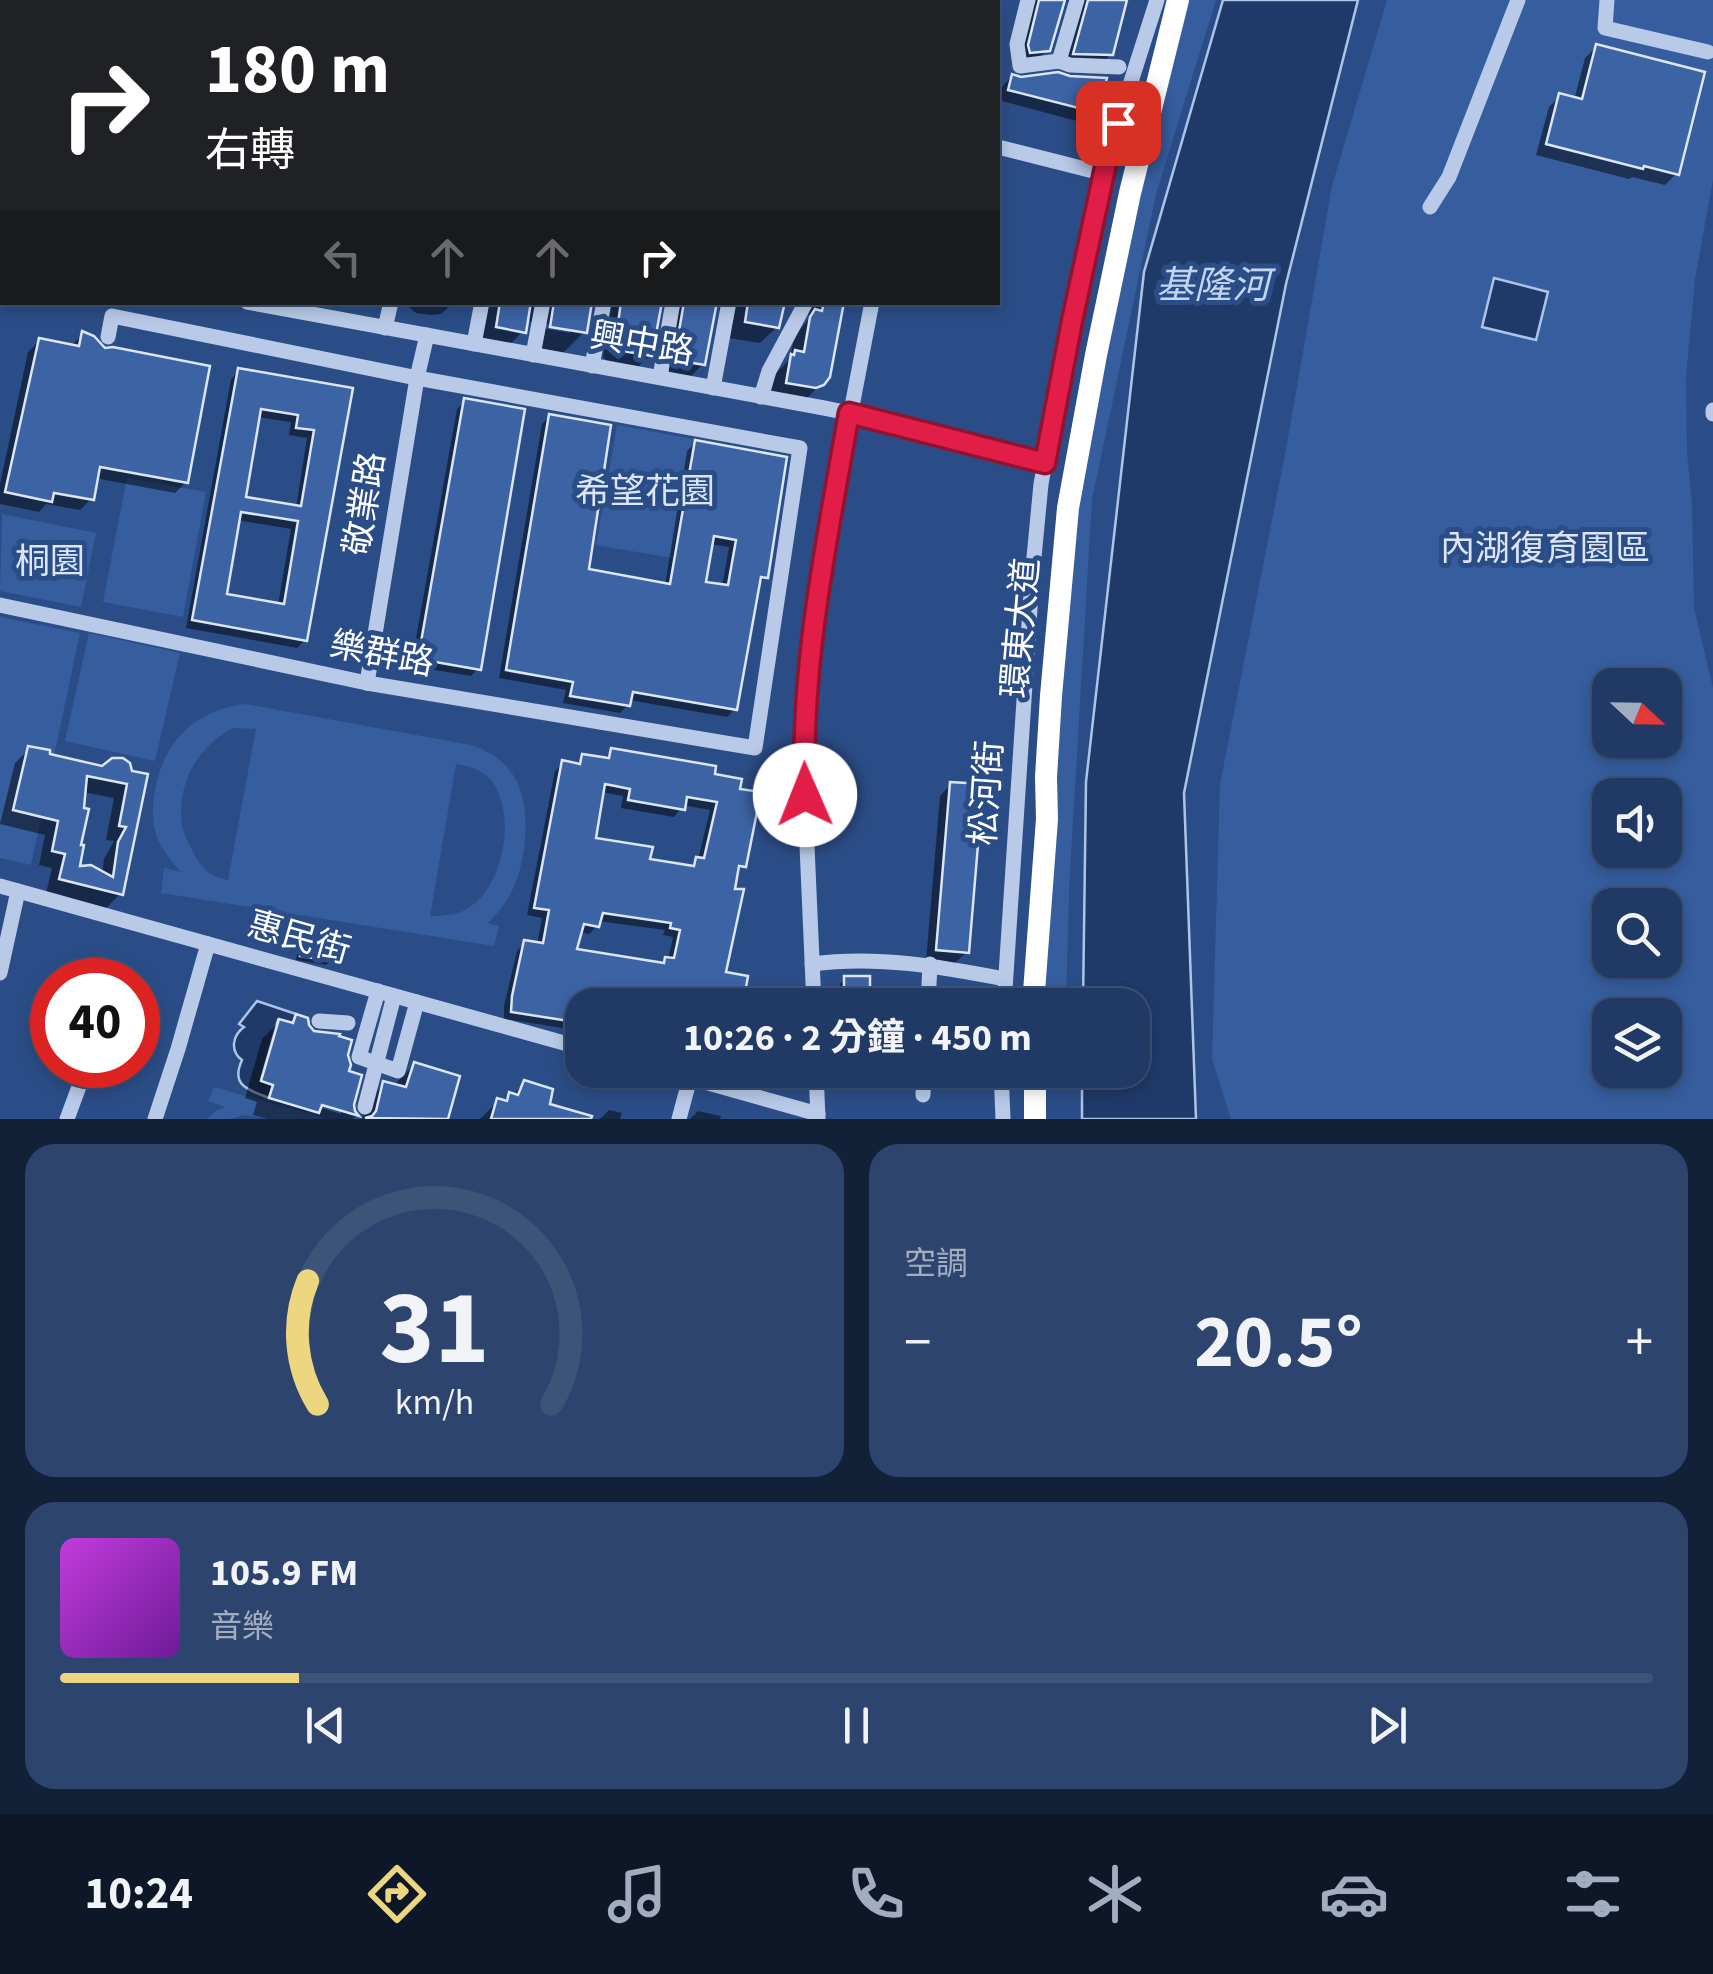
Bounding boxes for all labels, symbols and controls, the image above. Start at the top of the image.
text: 180 m [205,20,390,120]
icon: right [40,40,170,170]
pin [1076,81,1161,166]
icon: arrive [1091,96,1146,151]
text: 右轉 [205,119,295,183]
icon: left [315,230,370,285]
icon: ahead [420,230,475,285]
icon: ahead [525,230,580,285]
icon: right [630,230,685,285]
water label: 基隆河 [1156,259,1277,313]
street label: 興中路 [586,310,698,378]
street label: 敬業路 [332,448,398,560]
park label: 希望花園 [575,467,715,517]
park label: 內湖復育園區 [1440,524,1650,574]
park label: 桐園 [15,537,85,587]
street label: 環東大道 [990,556,1052,700]
street label: 樂群路 [326,619,438,689]
north arrow [1592,668,1682,758]
map controls [1592,668,1682,1088]
street label: 松河街 [958,739,1016,847]
position arrow [753,743,857,847]
button: sound [1592,778,1682,868]
button: search [1592,888,1682,978]
street label: 惠民街 [242,899,356,977]
speed limit sign: 40 [30,958,160,1088]
button: layers [1592,998,1682,1088]
text: 10:26 · 2 分鐘 · 450 m [683,1011,1032,1065]
text: 空調 [904,1241,968,1287]
text: 31 [380,1256,489,1404]
text: 20.5° [1194,1289,1363,1396]
text: − [904,1304,931,1382]
text: + [1626,1304,1653,1382]
text: km/h [395,1377,474,1428]
text: 105.9 FM [210,1546,358,1600]
text: 音樂 [210,1604,274,1650]
icon: previous [298,1698,353,1753]
icon: pause [829,1698,884,1753]
icon: next [1360,1698,1415,1753]
icon: directions [362,1859,432,1929]
icon: music [602,1859,672,1929]
icon: phone [841,1859,911,1929]
icon: climate [1080,1859,1150,1929]
icon: car [1319,1859,1389,1929]
icon: filters [1558,1859,1628,1929]
text: 10:24 [85,1862,193,1926]

